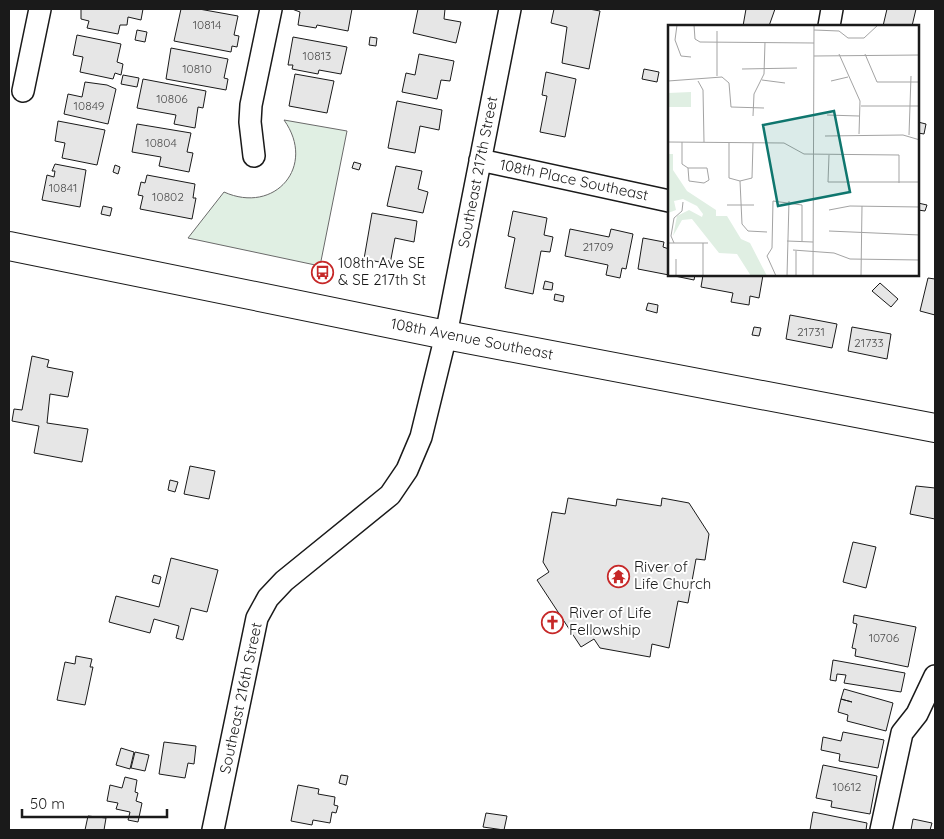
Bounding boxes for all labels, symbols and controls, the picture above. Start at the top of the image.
house number: 10814 [193,17,221,32]
inset map [668,25,919,276]
house number: 10813 [303,48,331,63]
house number: 10810 [182,61,212,76]
house number: 10806 [156,91,188,106]
street label: Southeast 217th Street [454,95,502,249]
house number: 10849 [74,98,105,113]
house number: 10804 [145,135,177,150]
street label: 108th Place Southeast [498,154,650,205]
house number: 10841 [49,180,77,195]
house number: 10802 [152,189,184,204]
house number: 21709 [582,239,614,254]
place label: 108th Ave SE & SE 217th St [338,253,426,289]
bus stop icon: 108th Ave SE & SE 217th St [310,260,334,284]
street label: 108th Avenue Southeast [389,313,555,364]
house number: 21731 [797,324,825,339]
house number: 21733 [854,335,884,350]
place label: River of Life Church [634,557,711,593]
temple icon: River of Life Church [606,564,630,588]
place label: River of Life Fellowship [569,603,652,639]
church icon: River of Life Fellowship [541,610,565,634]
street label: Southeast 216th Street [215,621,266,775]
house number: 10706 [869,630,900,645]
house number: 10612 [832,779,862,794]
scale bar [22,786,168,818]
text: 50 m [30,794,65,813]

